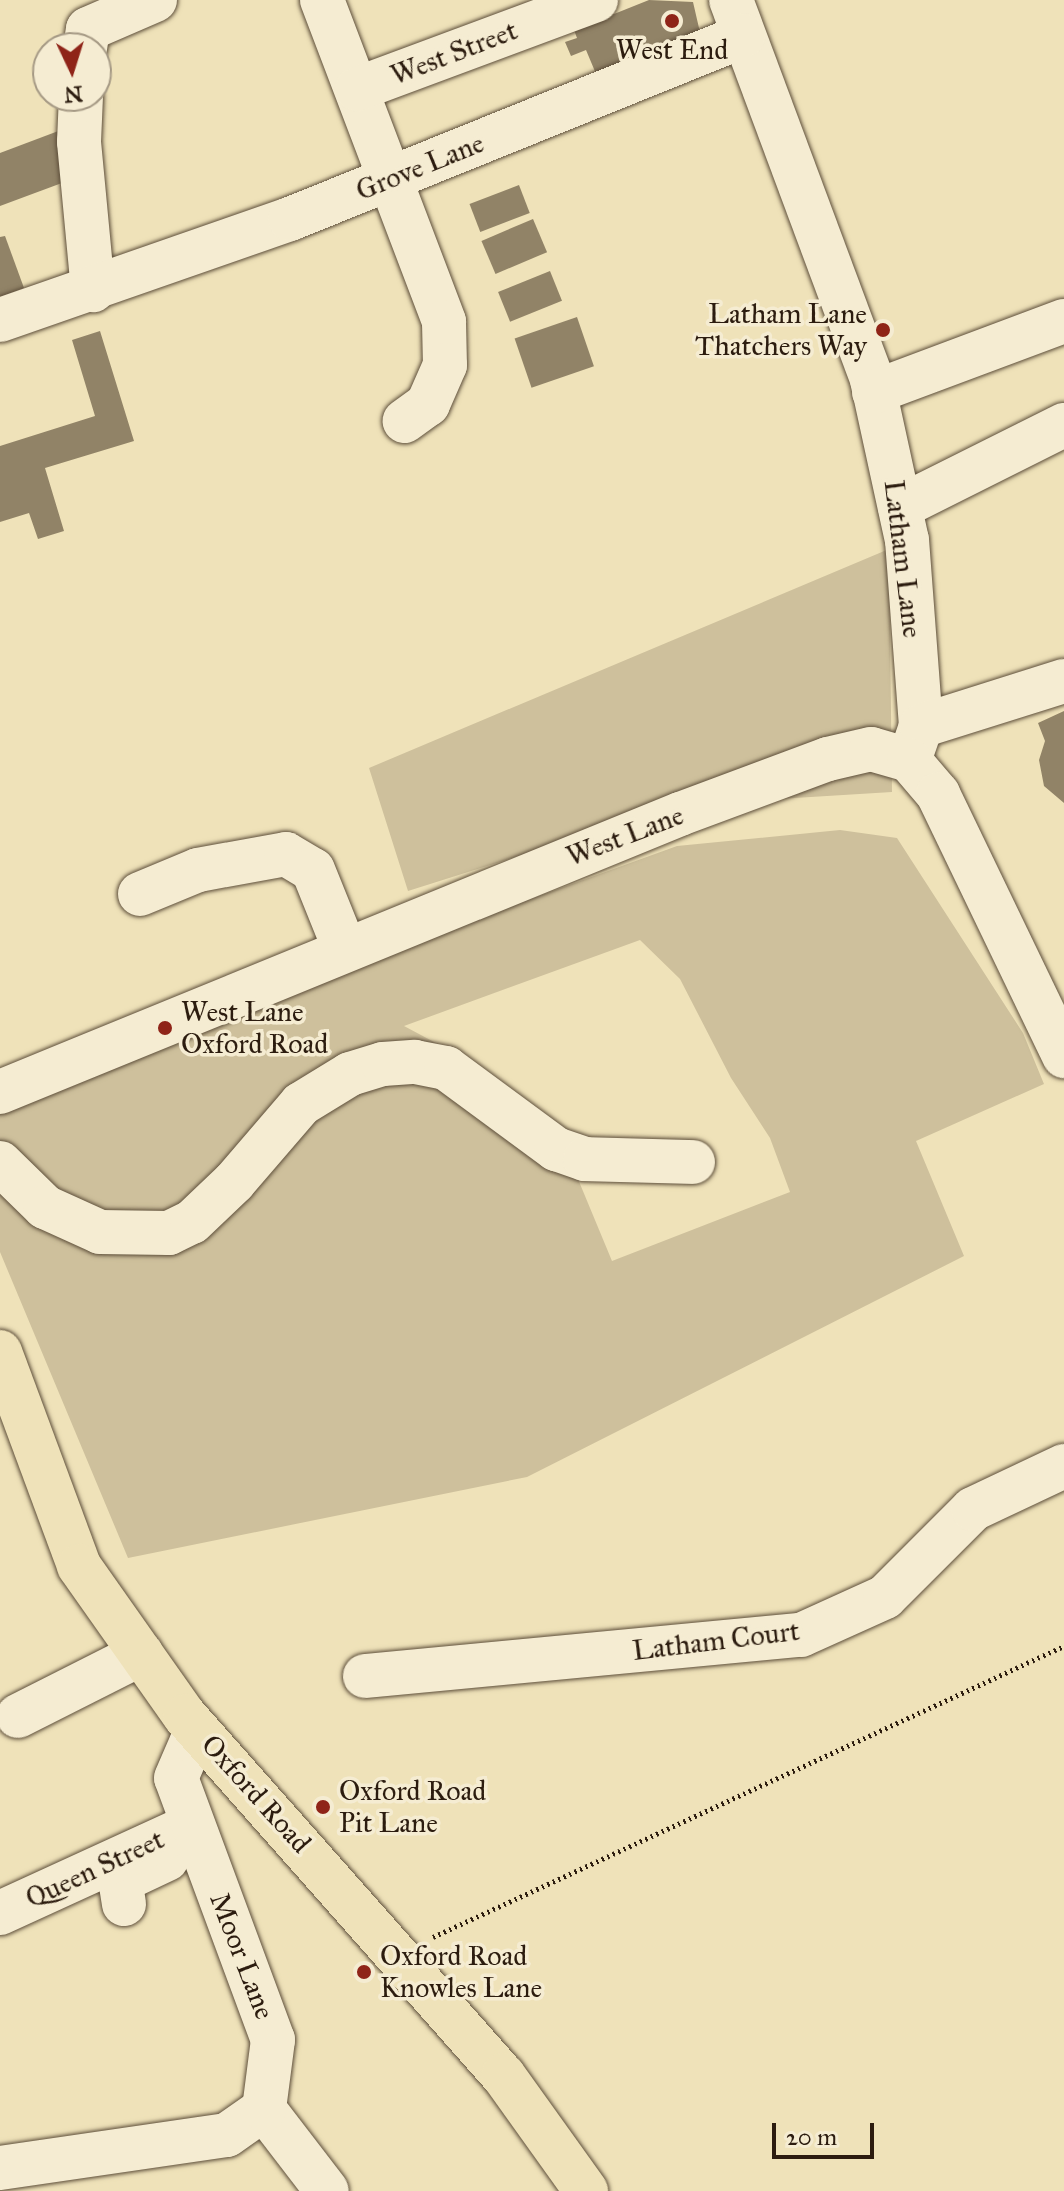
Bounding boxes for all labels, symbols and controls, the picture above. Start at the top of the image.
marker: West End [663,12,681,30]
street label: West Street [386,14,522,92]
north arrow [32,32,112,112]
place label: West End [616,33,728,67]
text: N [63,80,84,109]
street label: Grove Lane [351,126,489,208]
place label: Latham Lane Thatchers Way [695,297,867,363]
marker: Latham Lane Thatchers Way [874,321,892,339]
street label: Latham Lane [877,478,929,640]
street label: West Lane [562,798,688,874]
place label: West Lane Oxford Road [181,995,328,1061]
marker: West Lane Oxford Road [156,1019,174,1037]
street label: Latham Court [631,1614,801,1668]
street label: Oxford Road [194,1728,318,1860]
place label: Oxford Road Pit Lane [339,1774,486,1840]
marker: Oxford Road Pit Lane [314,1798,332,1816]
street label: Queen Street [20,1822,170,1916]
street label: Moor Lane [202,1888,282,2024]
place label: Oxford Road Knowles Lane [380,1939,542,2005]
marker: Oxford Road Knowles Lane [355,1963,373,1981]
scale bar [776,2107,878,2157]
text: 20 m [786,2122,837,2152]

